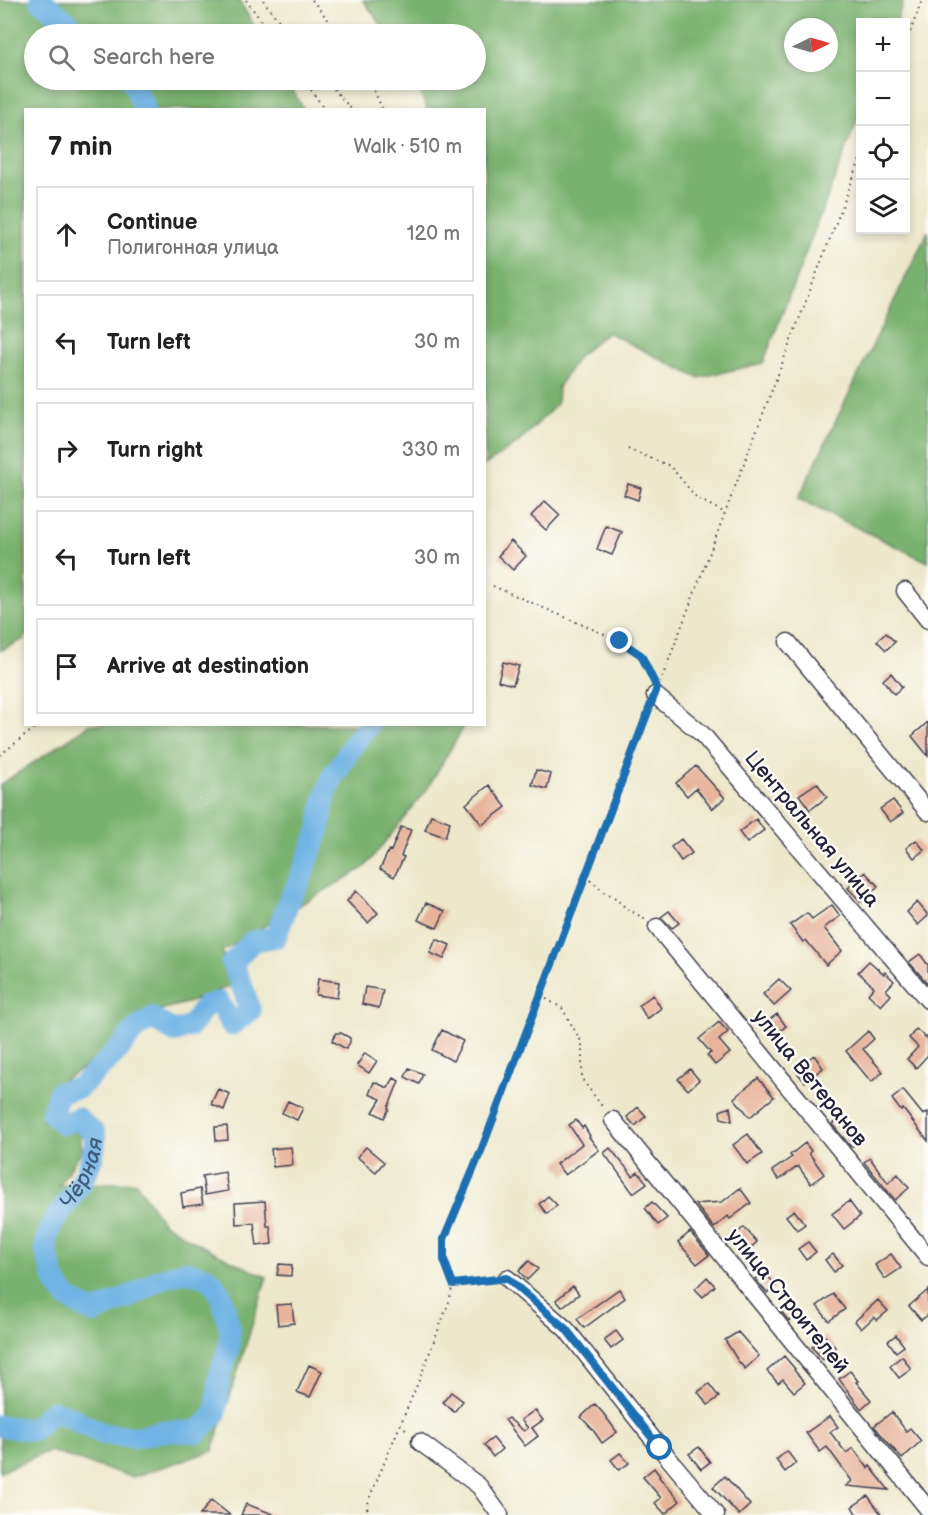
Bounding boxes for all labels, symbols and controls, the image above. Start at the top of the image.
north arrow [784,18,838,72]
map controls [856,18,910,234]
button: + [856,18,910,72]
search box [24,24,486,90]
icon: search [45,41,78,74]
text: Search here [93,44,215,71]
button: − [856,72,910,126]
button: locate [856,126,910,180]
text: 7 min [48,132,112,163]
text: Walk · 510 m [353,135,462,159]
button: layers [856,180,910,234]
text: Continue [107,209,197,236]
icon: ahead [50,218,83,251]
text: 120 m [407,222,460,246]
text: Полигонная улица [107,236,279,260]
icon: left [50,326,83,359]
text: Turn left [107,329,191,356]
text: 30 m [414,330,460,354]
icon: right [50,434,83,467]
text: Turn right [107,437,203,464]
text: 330 m [402,438,460,462]
icon: left [50,542,83,575]
text: Turn left [107,545,191,572]
text: 30 m [414,546,460,570]
route end [606,627,632,653]
icon: arrive [50,650,83,683]
text: Arrive at destination [107,653,309,680]
street label: Центральная улица [740,746,885,912]
street label: улица Ветеранов [747,1005,873,1151]
water label: Чёрная [53,1136,109,1215]
street label: улица Строителей [722,1223,854,1379]
route start [646,1434,672,1460]

